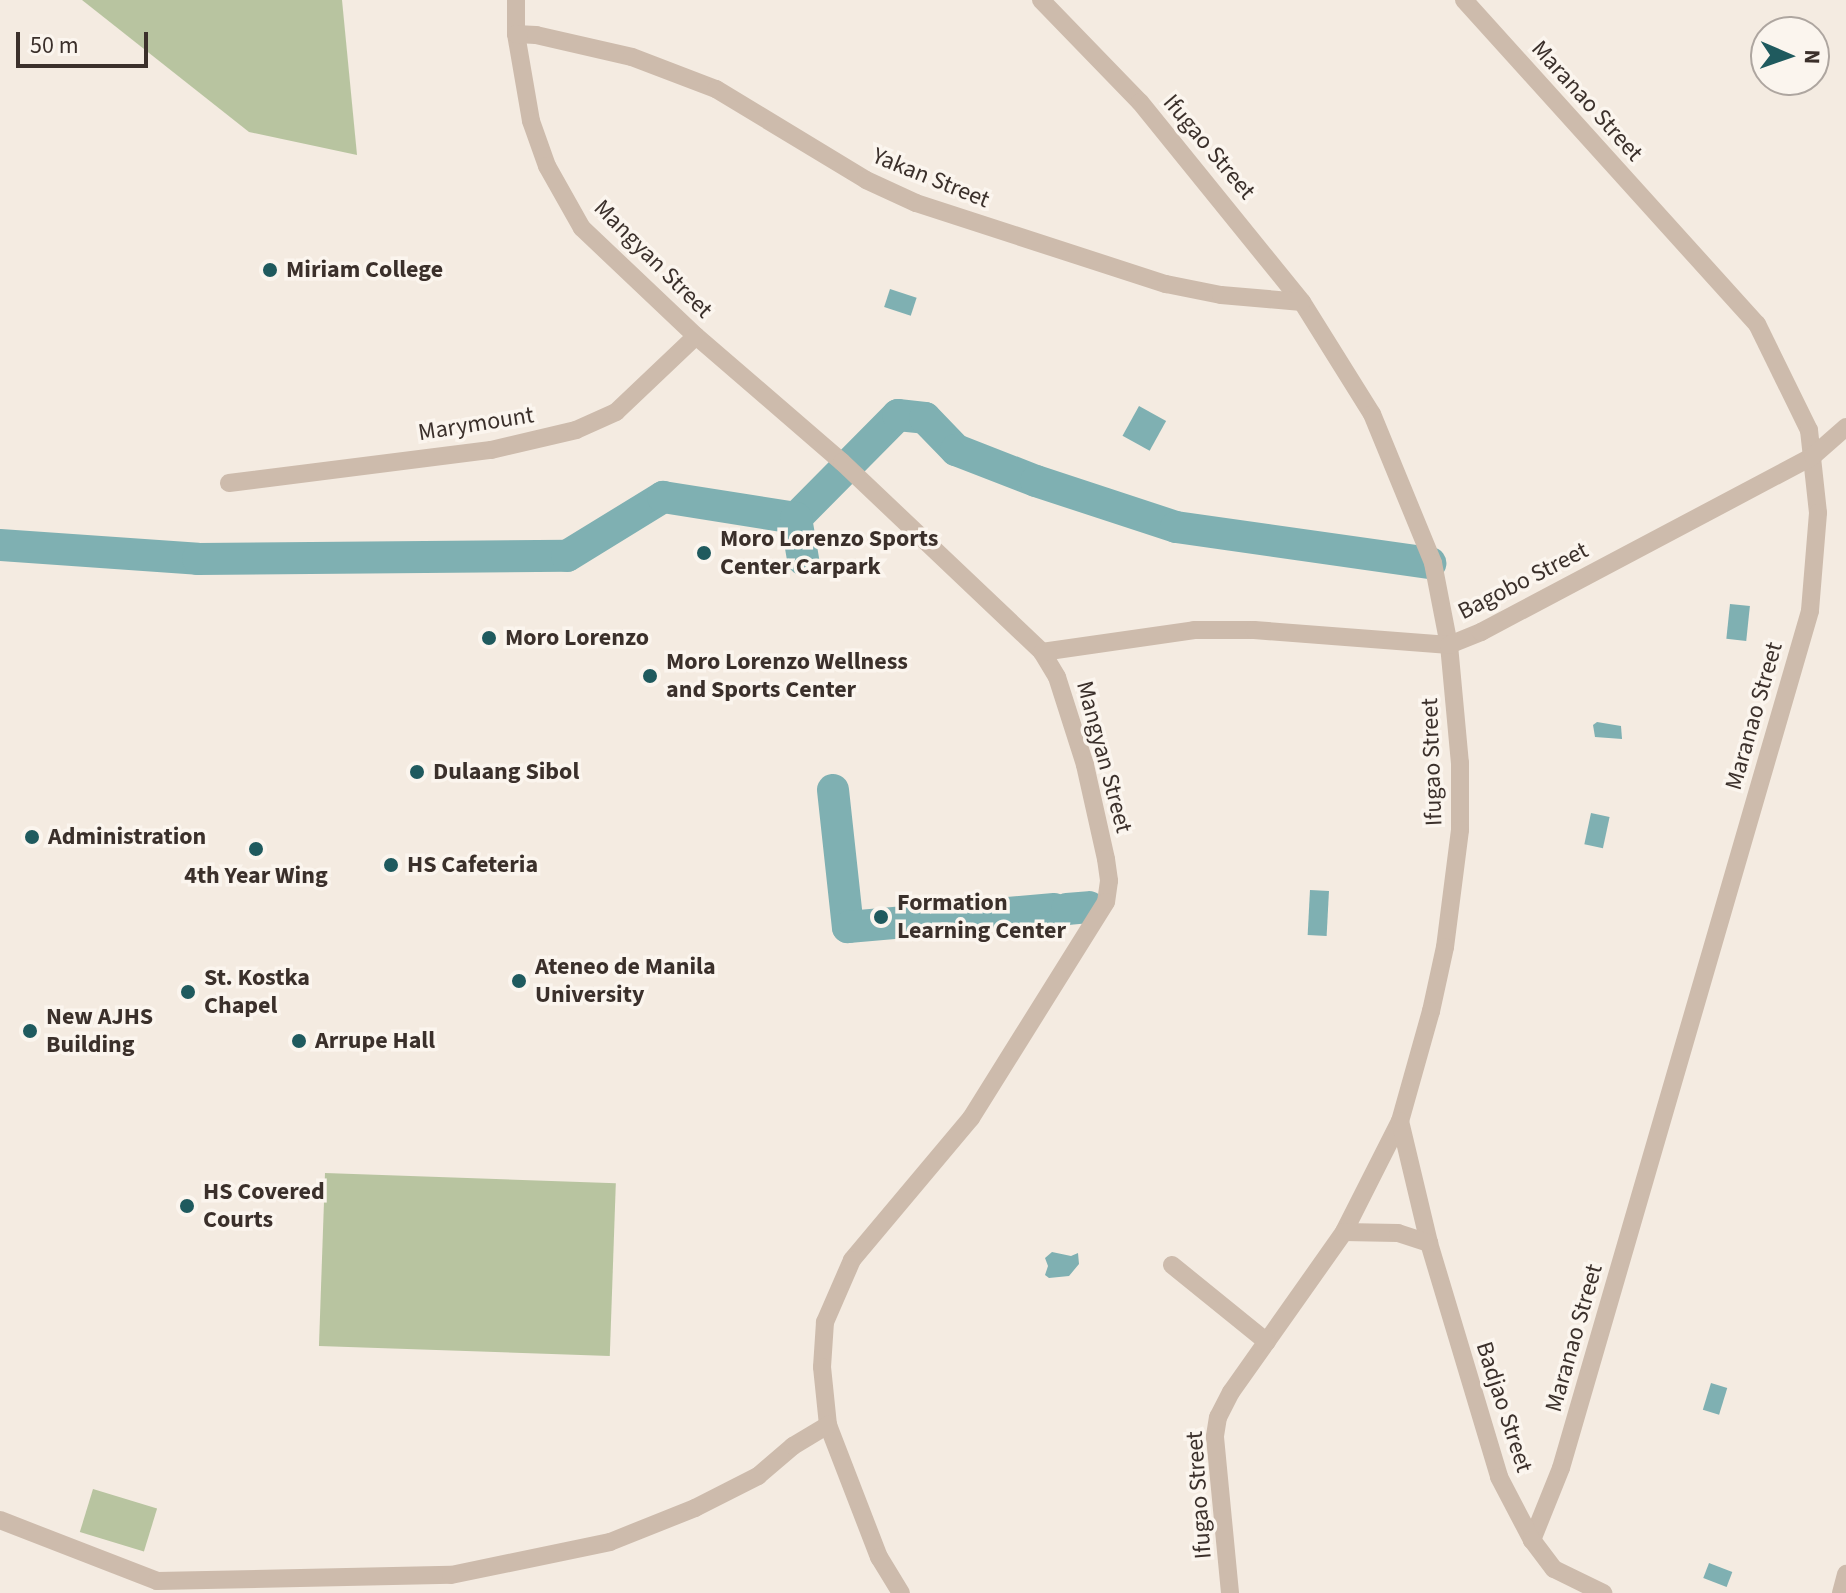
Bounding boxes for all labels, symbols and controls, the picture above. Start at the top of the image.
scale bar [20,16,152,66]
north arrow [1750,16,1830,96]
text: 50 m [30,28,79,63]
street label: Maranao Street [1525,35,1649,167]
text: N [1796,49,1828,65]
street label: Ifugao Street [1157,89,1261,205]
street label: Yakan Street [868,141,994,215]
street label: Mangyan Street [588,194,718,324]
place label: Miriam College [286,256,443,284]
marker: Miriam College [261,261,279,279]
street label: Marymount [416,401,536,447]
place label: Moro Lorenzo Sports Center Carpark [720,525,938,581]
street label: Bagobo Street [1453,536,1593,626]
marker: Moro Lorenzo Sports Center Carpark [695,544,713,562]
place label: Moro Lorenzo [505,624,649,652]
marker: Moro Lorenzo [480,629,498,647]
street label: Maranao Street [1719,639,1789,793]
place label: Moro Lorenzo Wellness and Sports Center [666,648,908,704]
marker: Moro Lorenzo Wellness and Sports Center [641,667,659,685]
street label: Mangyan Street [1070,678,1138,836]
street label: Ifugao Street [1415,697,1449,827]
place label: Dulaang Sibol [433,758,579,786]
marker: Dulaang Sibol [408,763,426,781]
place label: Administration [48,823,206,851]
marker: Administration [23,828,41,846]
marker: 4th Year Wing [247,840,265,858]
place label: HS Cafeteria [407,851,538,879]
marker: HS Cafeteria [382,856,400,874]
place label: 4th Year Wing [184,862,328,890]
place label: Formation Learning Center [897,889,1066,945]
marker: Formation Learning Center [872,908,890,926]
place label: Ateneo de Manila University [535,953,716,1009]
place label: St. Kostka Chapel [204,964,310,1020]
marker: Ateneo de Manila University [510,972,528,990]
marker: St. Kostka Chapel [179,983,197,1001]
place label: New AJHS Building [46,1003,153,1059]
marker: New AJHS Building [21,1022,39,1040]
place label: Arrupe Hall [315,1027,435,1055]
marker: Arrupe Hall [290,1032,308,1050]
place label: HS Covered Courts [203,1178,325,1234]
marker: HS Covered Courts [178,1197,196,1215]
street label: Maranao Street [1539,1261,1609,1415]
street label: Badjao Street [1469,1338,1539,1476]
street label: Ifugao Street [1180,1430,1218,1560]

